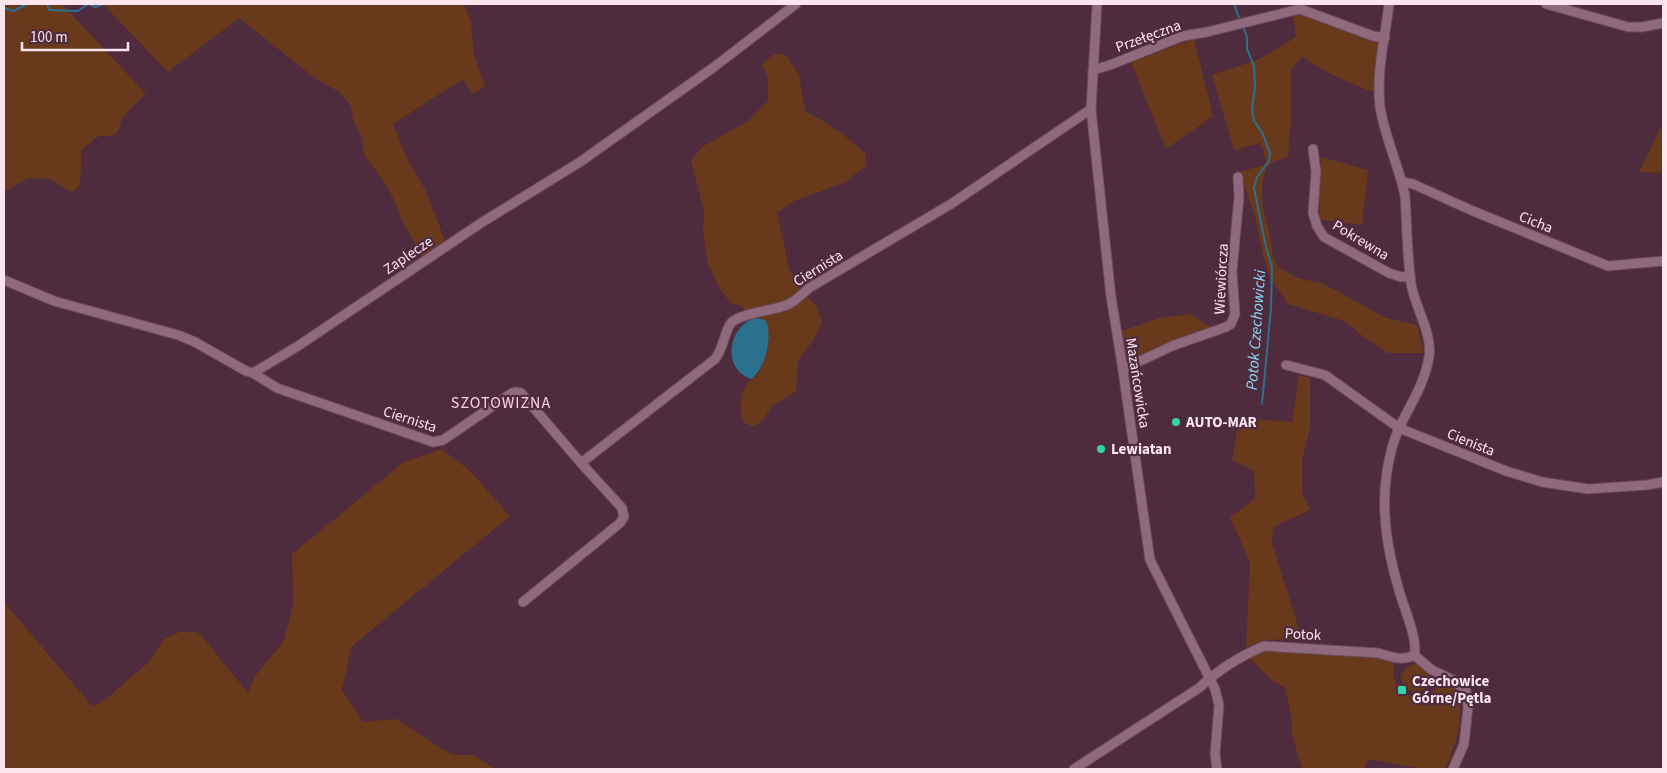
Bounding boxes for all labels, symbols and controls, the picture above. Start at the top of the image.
street label: Przełęczna [1113,15,1184,58]
scale bar [22,20,129,52]
text: 100 m [30,27,68,48]
street label: Cicha [1516,206,1556,239]
street label: Pokrewna [1328,215,1393,266]
street label: Zaplecze [379,231,437,280]
street label: Wiewiórcza [1209,243,1234,315]
street label: Ciernista [789,245,847,292]
water label: Potok Czechowicki [1241,269,1271,391]
street label: Mazańcowicka [1120,336,1155,430]
district label: SZOTOWIZNA [451,392,551,414]
street label: Ciernista [380,401,439,438]
place label: AUTO-MAR [1185,412,1257,433]
marker: AUTO-MAR [1170,416,1182,428]
street label: Cienista [1444,423,1498,462]
place label: Lewiatan [1111,439,1172,460]
marker: Lewiatan [1095,443,1107,455]
street label: Potok [1284,623,1322,646]
place label: Czechowice Górne/Pętla [1412,671,1492,709]
marker: Czechowice Górne/Pętla [1396,684,1408,696]

